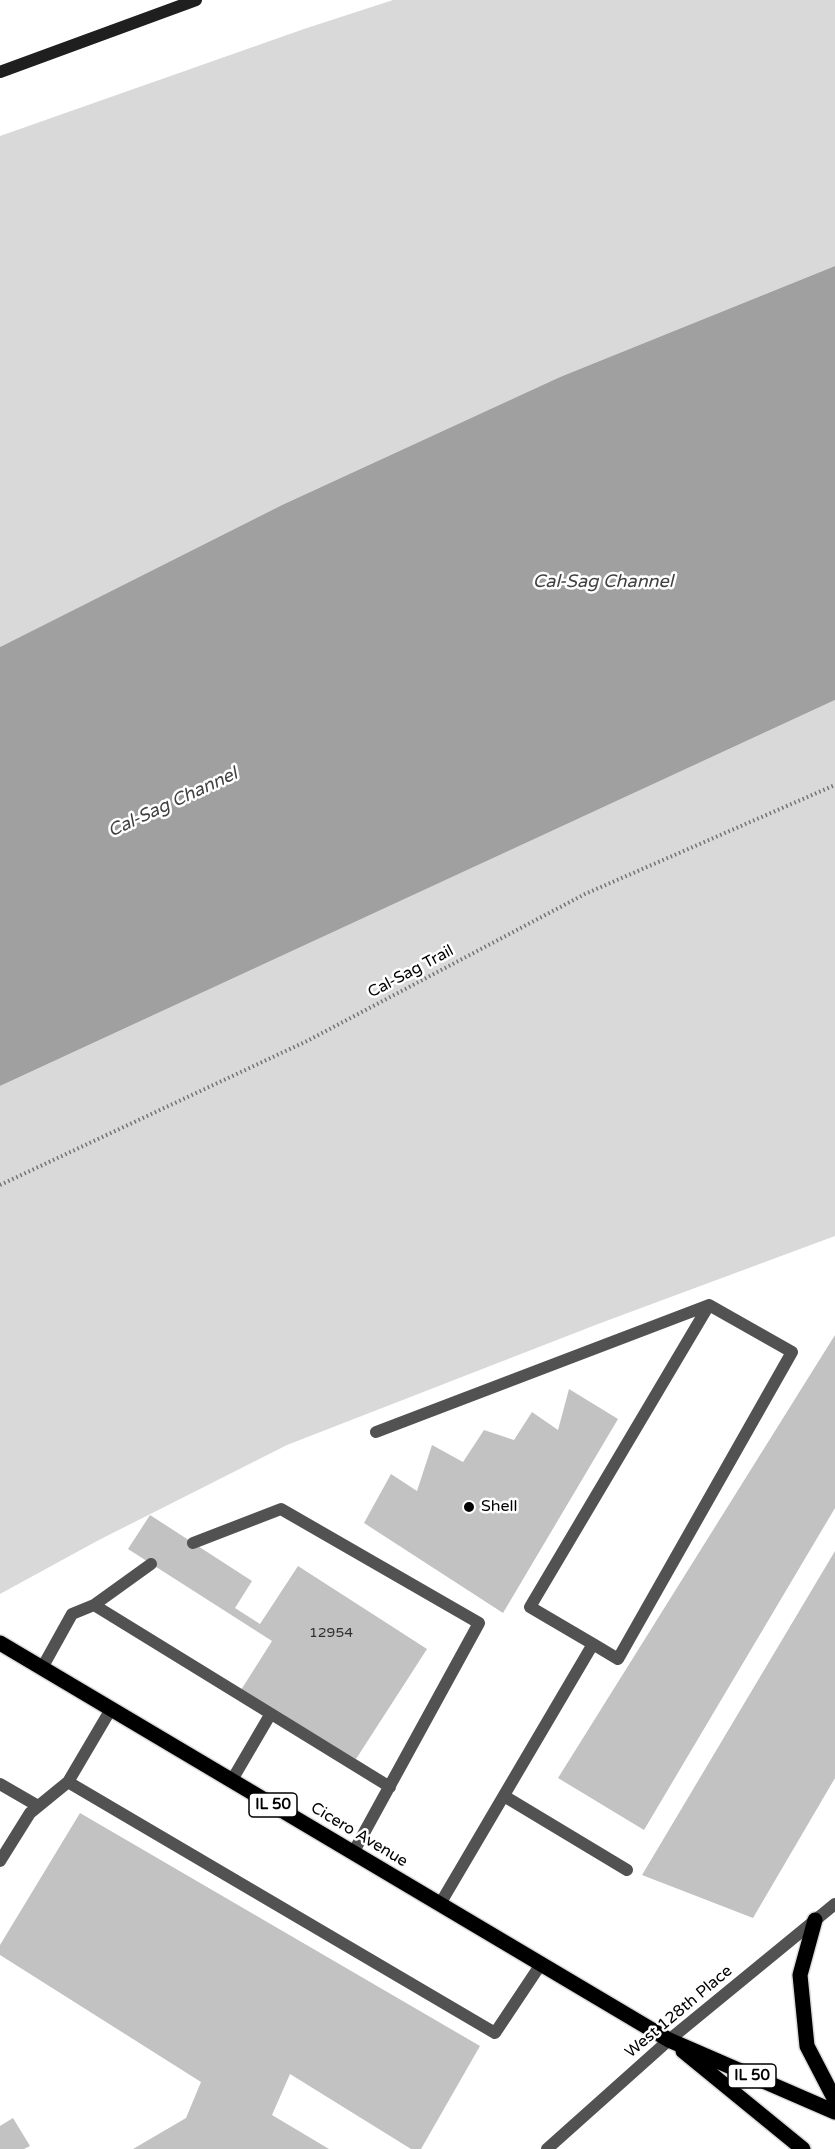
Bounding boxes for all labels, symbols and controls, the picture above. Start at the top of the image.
water label: Cal-Sag Channel [533,571,673,593]
water label: Cal-Sag Channel [105,764,241,842]
street label: Cal-Sag Trail [365,941,457,1003]
place label: Shell [481,1497,517,1517]
marker: Shell [462,1500,476,1514]
house number: 12954 [309,1625,353,1641]
road number: IL 50 [249,1793,297,1817]
street label: Cicero Avenue [307,1799,411,1871]
street label: West 128th Place [622,1962,736,2062]
road number: IL 50 [728,2064,776,2088]

